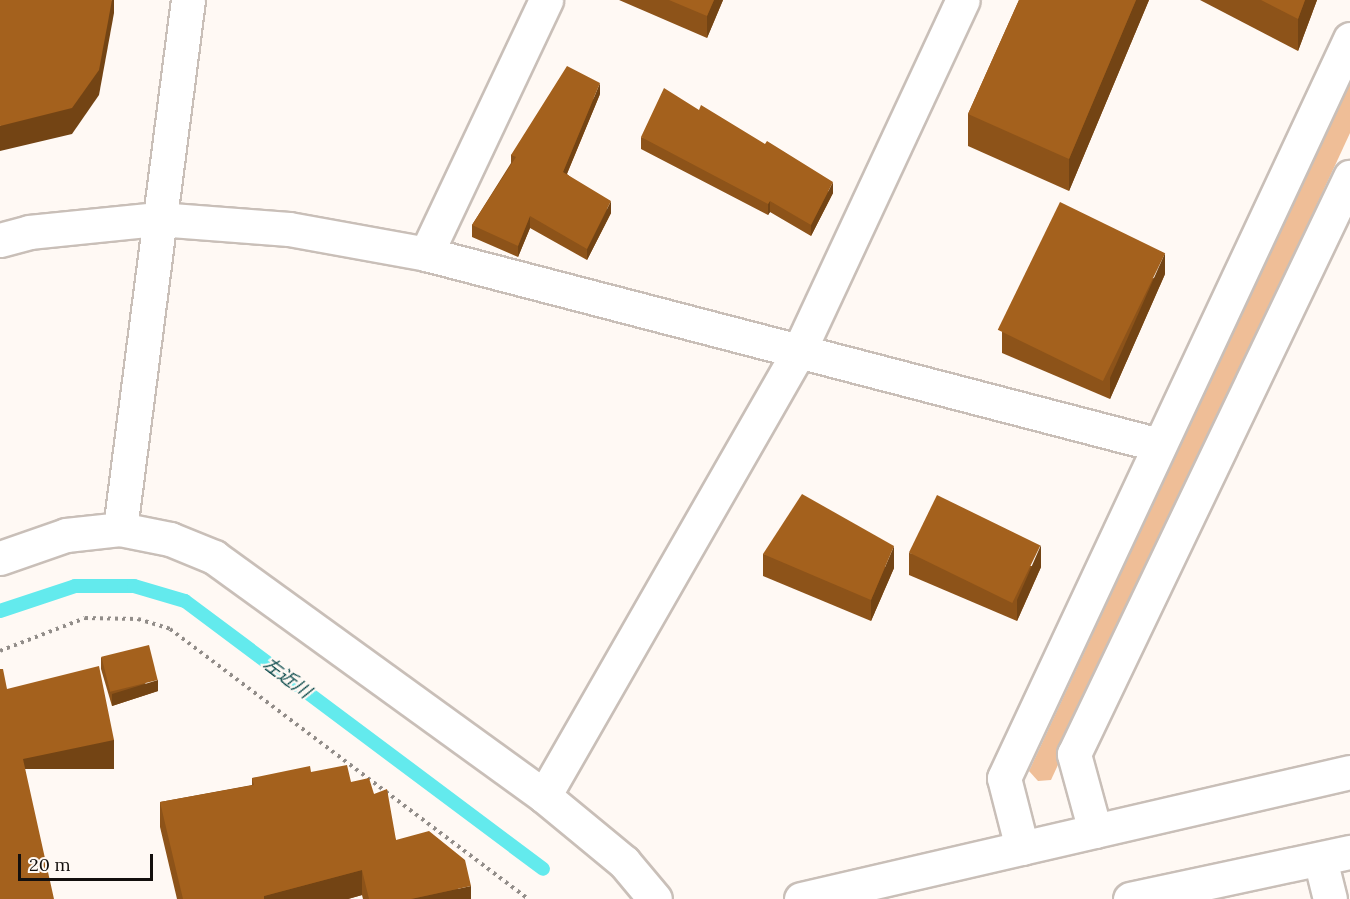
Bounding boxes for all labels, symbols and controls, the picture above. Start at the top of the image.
water label: 左近川 [259,653,315,703]
scale bar [21,842,156,880]
text: 20 m [29,853,71,876]

